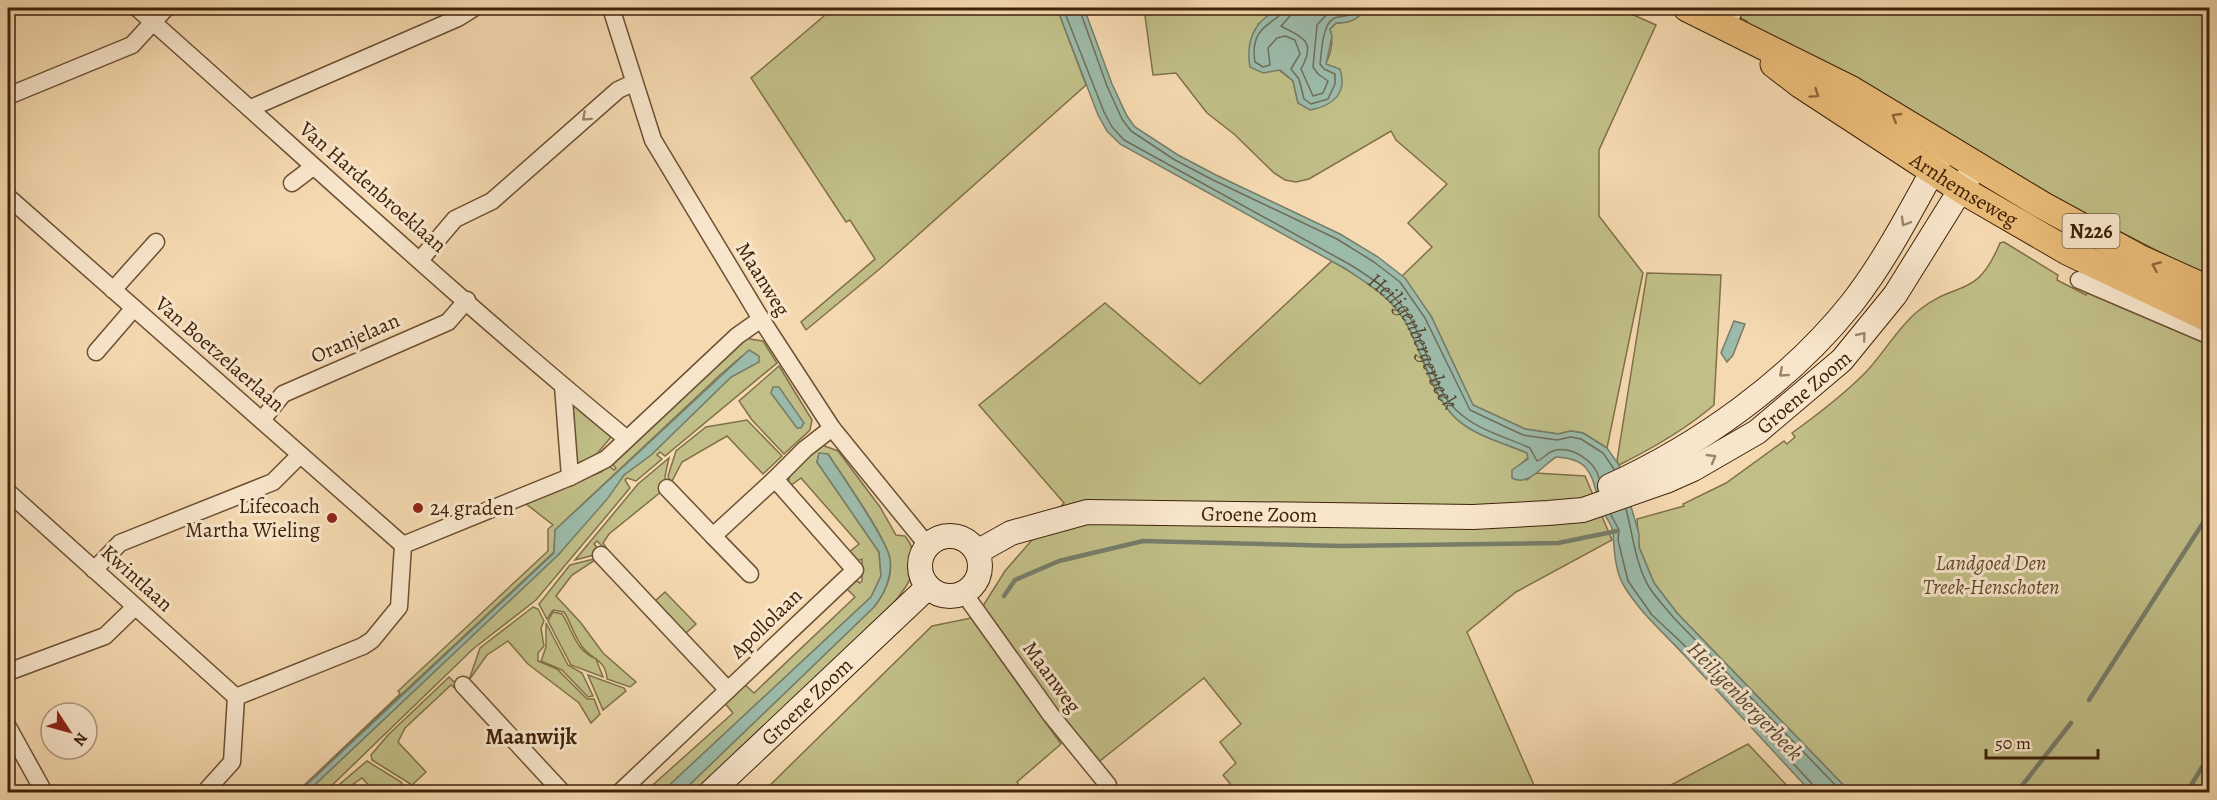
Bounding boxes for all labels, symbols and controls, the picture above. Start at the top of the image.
one-way arrow [1808,87,1819,98]
one-way arrow [583,110,593,121]
one-way arrow [1892,112,1902,124]
street label: Van Hardenbroeklaan [293,114,453,259]
street label: Arnhemseweg [1904,145,2023,234]
road number: N226 [2062,214,2120,248]
one-way arrow [1900,216,1912,226]
street label: Maanweg [729,237,797,322]
one-way arrow [2152,261,2163,273]
water label: Heiligenbergerbeek [1362,266,1465,416]
street label: Van Boetzelaerlaan [148,289,291,418]
street label: Oranjelaan [306,306,404,370]
one-way arrow [1854,332,1865,343]
street label: Groene Zoom [1751,344,1857,441]
one-way arrow [1779,366,1790,377]
one-way arrow [1706,453,1716,465]
place label: Lifecoach Martha Wieling [185,492,320,544]
place label: 24 graden [430,494,514,522]
street label: Groene Zoom [1201,499,1318,529]
marker: 24 graden [411,501,425,515]
marker: Lifecoach Martha Wieling [325,511,339,525]
street label: Kwintlaan [95,538,179,618]
park label: Landgoed Den Treek-Henschoten [1923,549,2059,601]
street label: Apollolaan [723,582,808,665]
street label: Maanweg [1016,635,1088,719]
water label: Heiligenbergerbeek [1680,635,1810,767]
street label: Groene Zoom [755,651,859,751]
north arrow [39,701,99,761]
district label: Maanwijk [485,722,577,752]
scale bar [1986,722,2098,760]
text: N [68,728,93,751]
text: 50 m [1995,731,2031,755]

